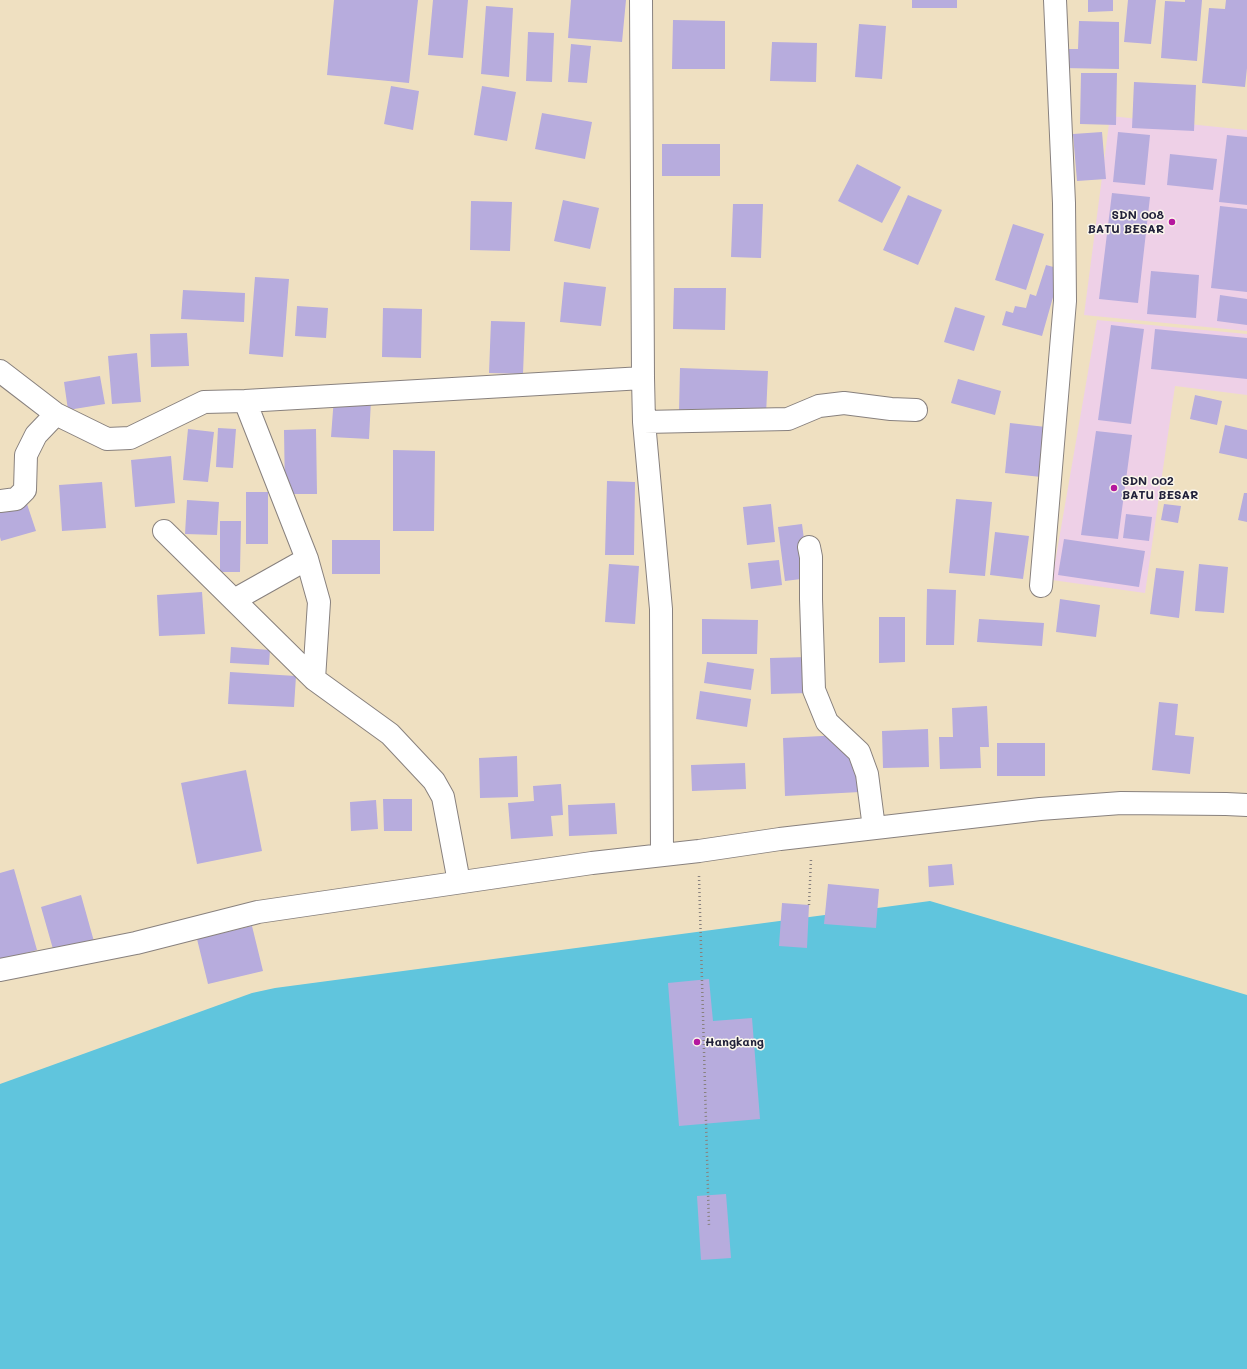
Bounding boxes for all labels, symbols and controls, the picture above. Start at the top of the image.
place label: SDN 008 BATU BESAR [1088,208,1164,236]
marker: SDN 008 BATU BESAR [1167,217,1177,227]
place label: SDN 002 BATU BESAR [1122,474,1198,502]
marker: SDN 002 BATU BESAR [1109,483,1119,493]
place label: Hangkang [705,1035,764,1049]
marker: Hangkang [692,1037,702,1047]

